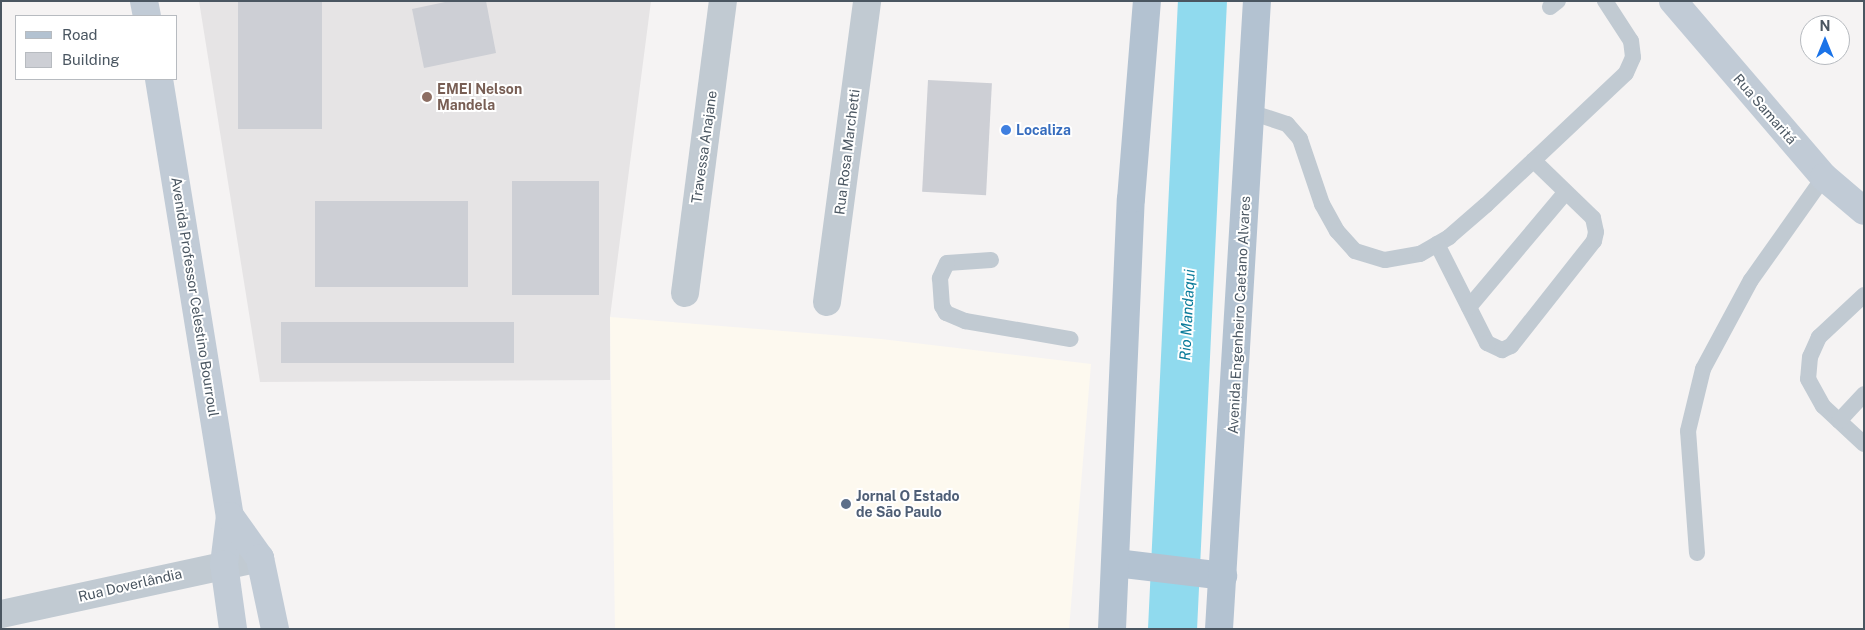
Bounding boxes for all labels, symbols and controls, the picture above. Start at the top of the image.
legend [15,15,178,80]
north arrow [1800,15,1850,65]
text: N [1820,18,1830,34]
text: Road [62,26,98,43]
text: Building [62,51,120,68]
street label: Rua Samaritá [1730,70,1800,148]
place label: EMEI Nelson Mandela [437,81,522,114]
street label: Rua Rosa Marchetti [831,88,863,216]
street label: Travessa Anajane [688,89,720,205]
marker: EMEI Nelson Mandela [421,91,433,103]
place label: Localiza [1016,122,1071,138]
marker: Localiza [1000,124,1012,136]
street label: Avenida Professor Celestino Bourroul [168,176,222,418]
street label: Avenida Engenheiro Caetano Alvares [1224,195,1254,435]
water label: Rio Mandaqui [1176,269,1198,361]
place label: Jornal O Estado de São Paulo [856,488,960,520]
marker: Jornal O Estado de São Paulo [840,498,852,510]
street label: Rua Doverlândia [76,565,184,605]

